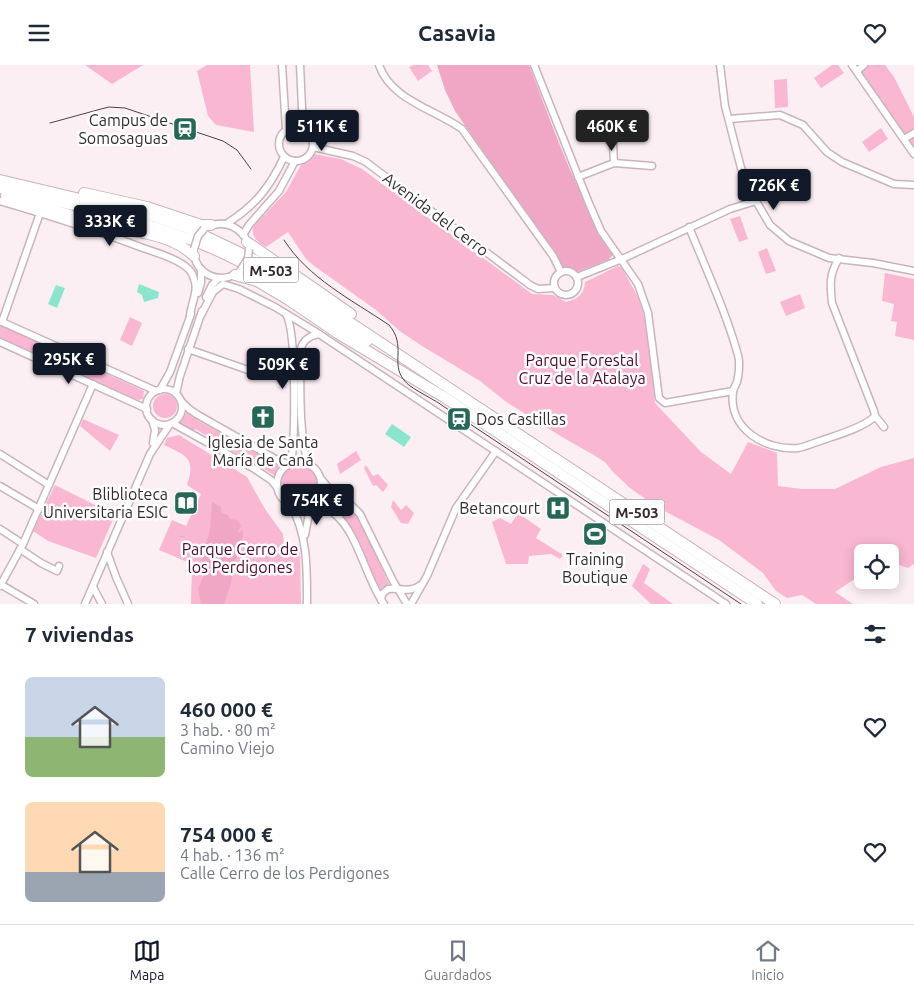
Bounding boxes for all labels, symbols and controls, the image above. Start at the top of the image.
icon: menu [25,19,53,47]
icon: heart [861,19,889,47]
text: Casavia [418,20,496,45]
pin: 511K € [281,109,363,152]
pin: 460K € [571,109,653,152]
place label: Campus de Somosaguas [78,111,168,147]
station icon: Campus de Somosaguas [172,116,198,142]
text: 511K € [297,117,347,135]
text: 460K € [587,117,637,135]
street label: Avenida del Cerro [380,169,492,259]
pin: 726K € [733,169,815,211]
text: 726K € [749,176,799,194]
pin: 333K € [69,205,151,247]
text: 333K € [85,212,135,230]
road number: M-503 [244,257,298,283]
pin: 295K € [28,343,110,385]
pin: 509K € [242,347,324,390]
text: 295K € [44,350,94,368]
park label: Parque Forestal Cruz de la Atalaya [518,351,646,387]
text: 509K € [258,355,308,373]
church icon: Iglesia de Santa María de Caná [250,404,276,430]
station icon: Dos Castillas [446,406,472,432]
place label: Dos Castillas [476,410,566,428]
place label: Iglesia de Santa María de Caná [207,433,319,469]
pin: 754K € [276,483,358,526]
place label: Bliblioteca Universitaria ESIC [43,485,168,521]
library icon: Bliblioteca Universitaria ESIC [173,490,199,516]
text: 754K € [292,491,342,509]
hospital icon: Betancourt [545,495,571,521]
place label: Betancourt [459,499,541,517]
road number: M-503 [610,499,664,525]
sports icon: Training Boutique [582,521,608,547]
park label: Parque Cerro de los Perdigones [182,540,298,576]
map controls [854,544,899,589]
button: locate [854,544,899,589]
place label: Training Boutique [562,550,628,586]
icon: filters [861,620,889,648]
text: 7 viviendas [25,622,134,646]
icon: home [65,697,125,757]
text: 460 000 € [180,697,273,721]
icon: heart [861,713,889,741]
text: 3 hab. · 80 m² [180,721,276,739]
text: Camino Viejo [180,739,275,757]
icon: home [65,822,125,882]
text: 754 000 € [180,822,273,846]
icon: heart [861,838,889,866]
text: 4 hab. · 136 m² [180,846,285,864]
text: Calle Cerro de los Perdigones [180,864,390,882]
tab: Mapa [130,937,165,983]
tab: Guardados [424,937,492,983]
tab: Inicio [751,937,784,983]

